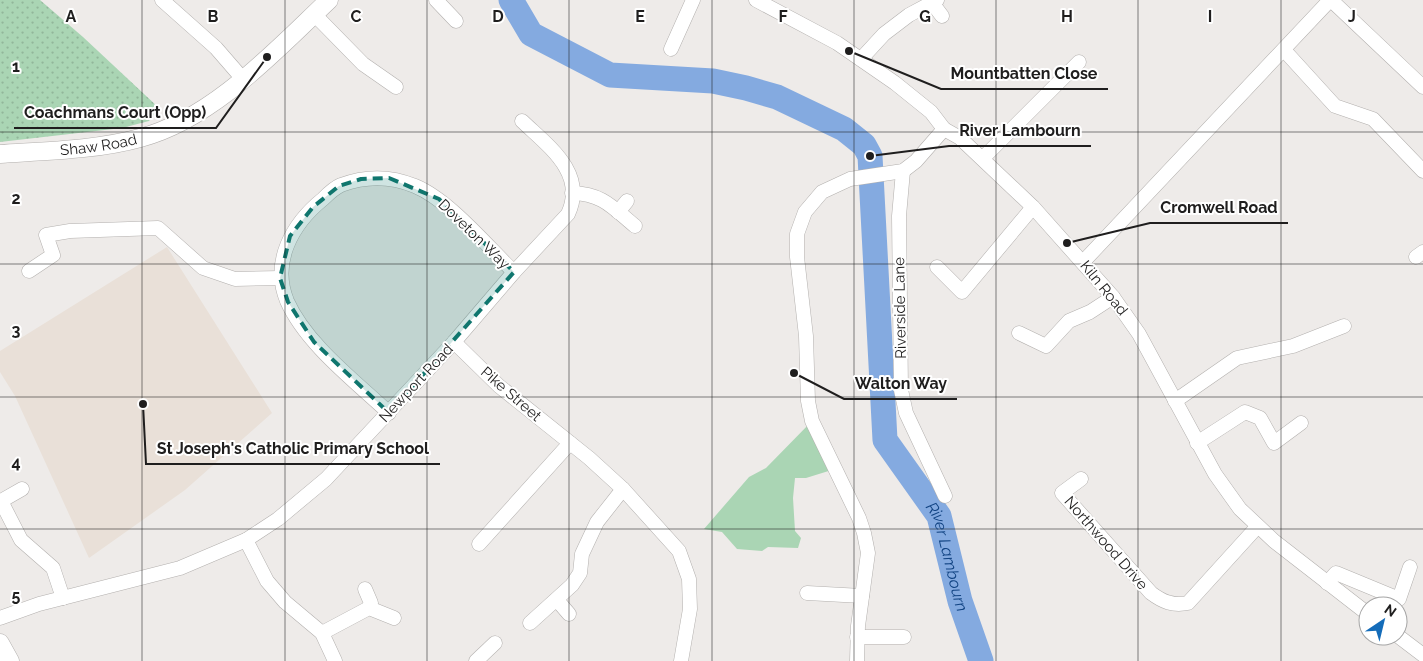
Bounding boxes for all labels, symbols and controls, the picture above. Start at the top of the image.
text: A [66,7,77,26]
text: B [208,7,219,26]
text: C [351,7,362,26]
text: D [492,7,504,26]
text: E [635,7,645,26]
text: F [778,7,788,26]
text: G [919,7,931,26]
text: H [1061,7,1073,26]
text: I [1208,7,1212,26]
text: J [1348,7,1356,26]
text: 1 [12,57,20,76]
callout: Mountbatten Close [941,58,1108,89]
text: Mountbatten Close [951,64,1098,83]
callout: Coachmans Court (Opp) [14,97,216,128]
text: Coachmans Court (Opp) [24,103,206,122]
callout: River Lambourn [949,115,1091,146]
text: River Lambourn [959,121,1081,140]
street label: Shaw Road [59,130,139,159]
text: 2 [11,189,21,208]
callout: Cromwell Road [1150,192,1288,223]
street label: Doveton Way [434,195,514,273]
text: Cromwell Road [1160,198,1278,217]
street label: Riverside Lane [890,257,910,359]
street label: Kiln Road [1076,257,1132,319]
text: 3 [12,321,21,340]
street label: Newport Road [375,340,457,426]
street label: Pike Street [477,363,545,425]
callout: Walton Way [844,368,957,399]
text: Walton Way [855,374,947,393]
callout: St Joseph's Catholic Primary School [146,433,440,464]
text: St Joseph's Catholic Primary School [157,439,430,458]
text: 4 [11,453,21,472]
street label: Northwood Drive [1061,493,1152,594]
water label: River Lambourn [922,498,972,614]
text: 5 [12,586,21,605]
north arrow [1358,596,1408,646]
text: N [1381,601,1399,620]

